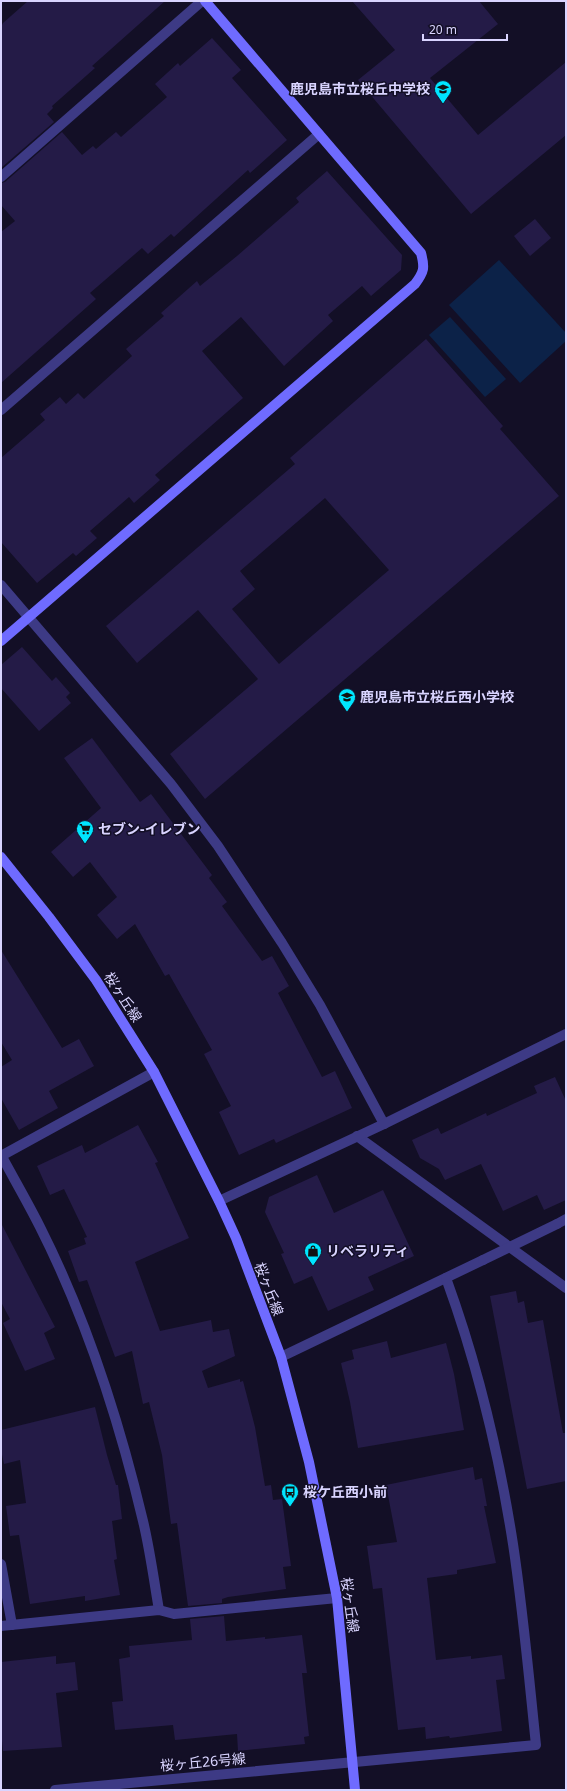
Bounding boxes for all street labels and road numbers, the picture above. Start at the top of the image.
street label: 桜ヶ丘線 [100,968,147,1025]
street label: 桜ヶ丘線 [251,1259,288,1318]
street label: 桜ヶ丘線 [337,1576,364,1634]
street label: 桜ヶ丘26号線 [159,1748,247,1775]

